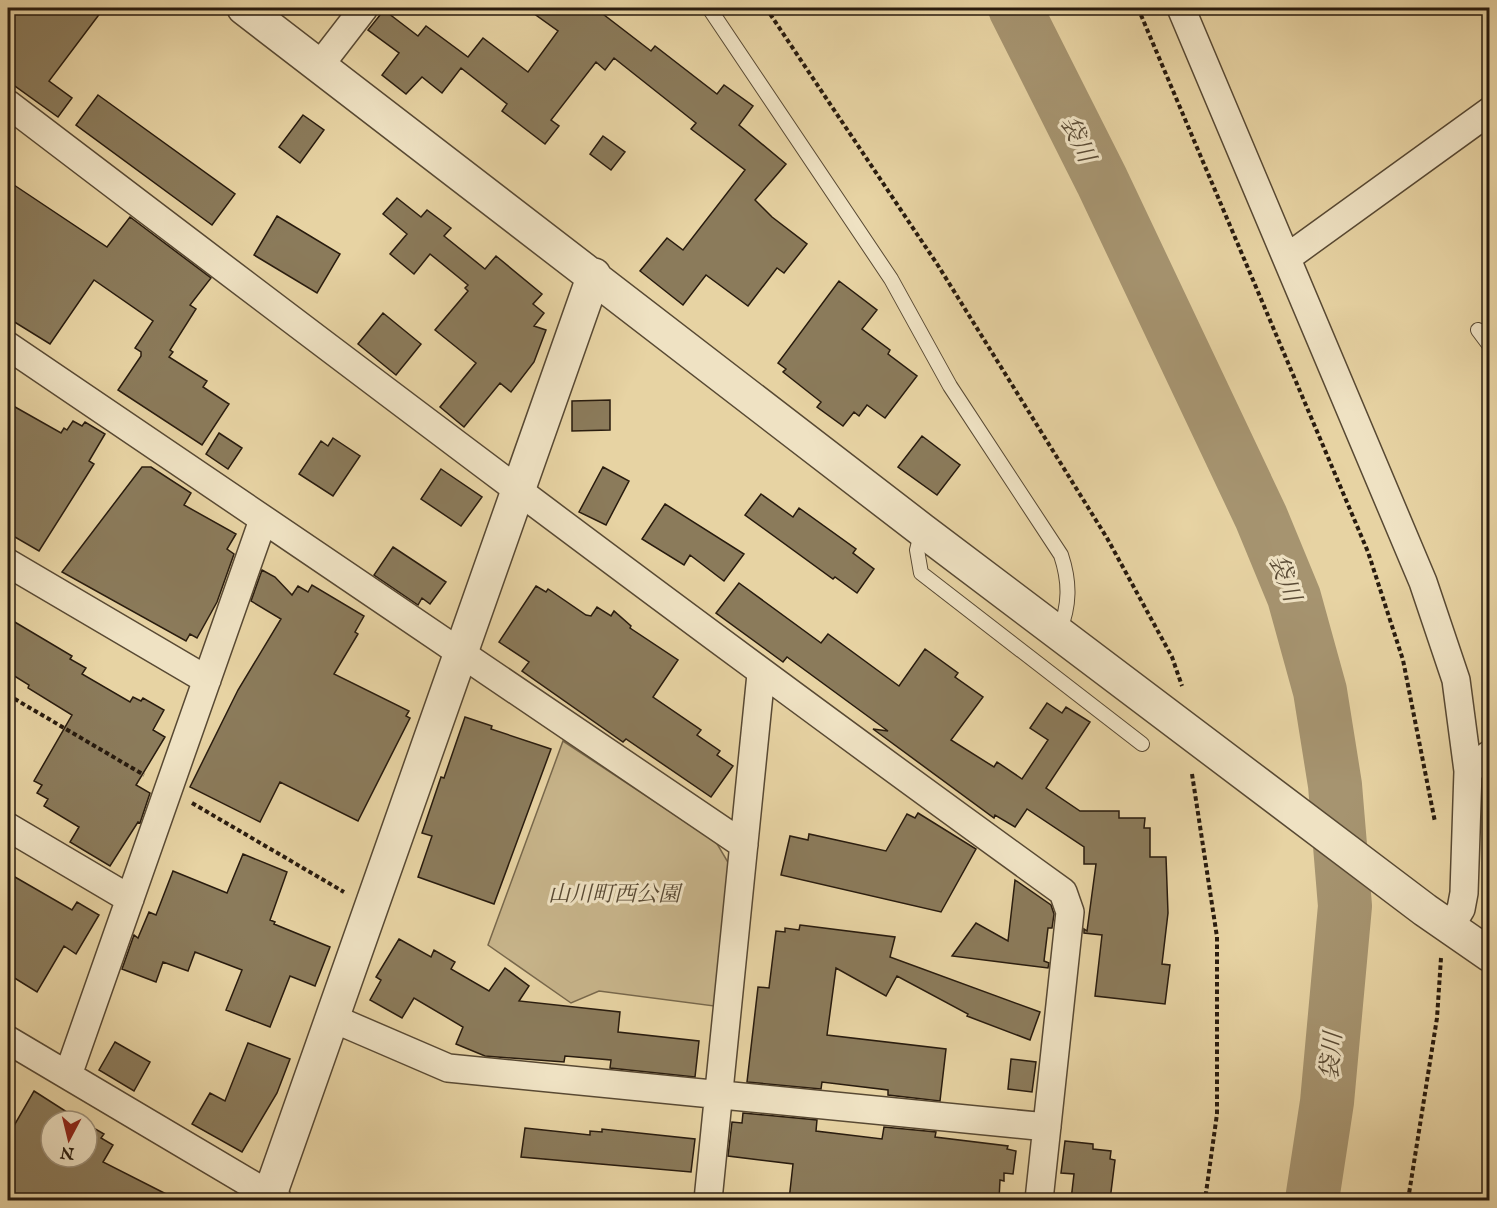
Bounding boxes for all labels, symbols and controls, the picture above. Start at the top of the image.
water label: 袋川 [1052,111,1102,171]
water label: 袋川 [1261,551,1308,609]
park label: 山川町西公園 [548,881,683,909]
water label: 袋川 [1315,1028,1350,1081]
north arrow [39,1109,99,1169]
text: N [59,1141,76,1163]

